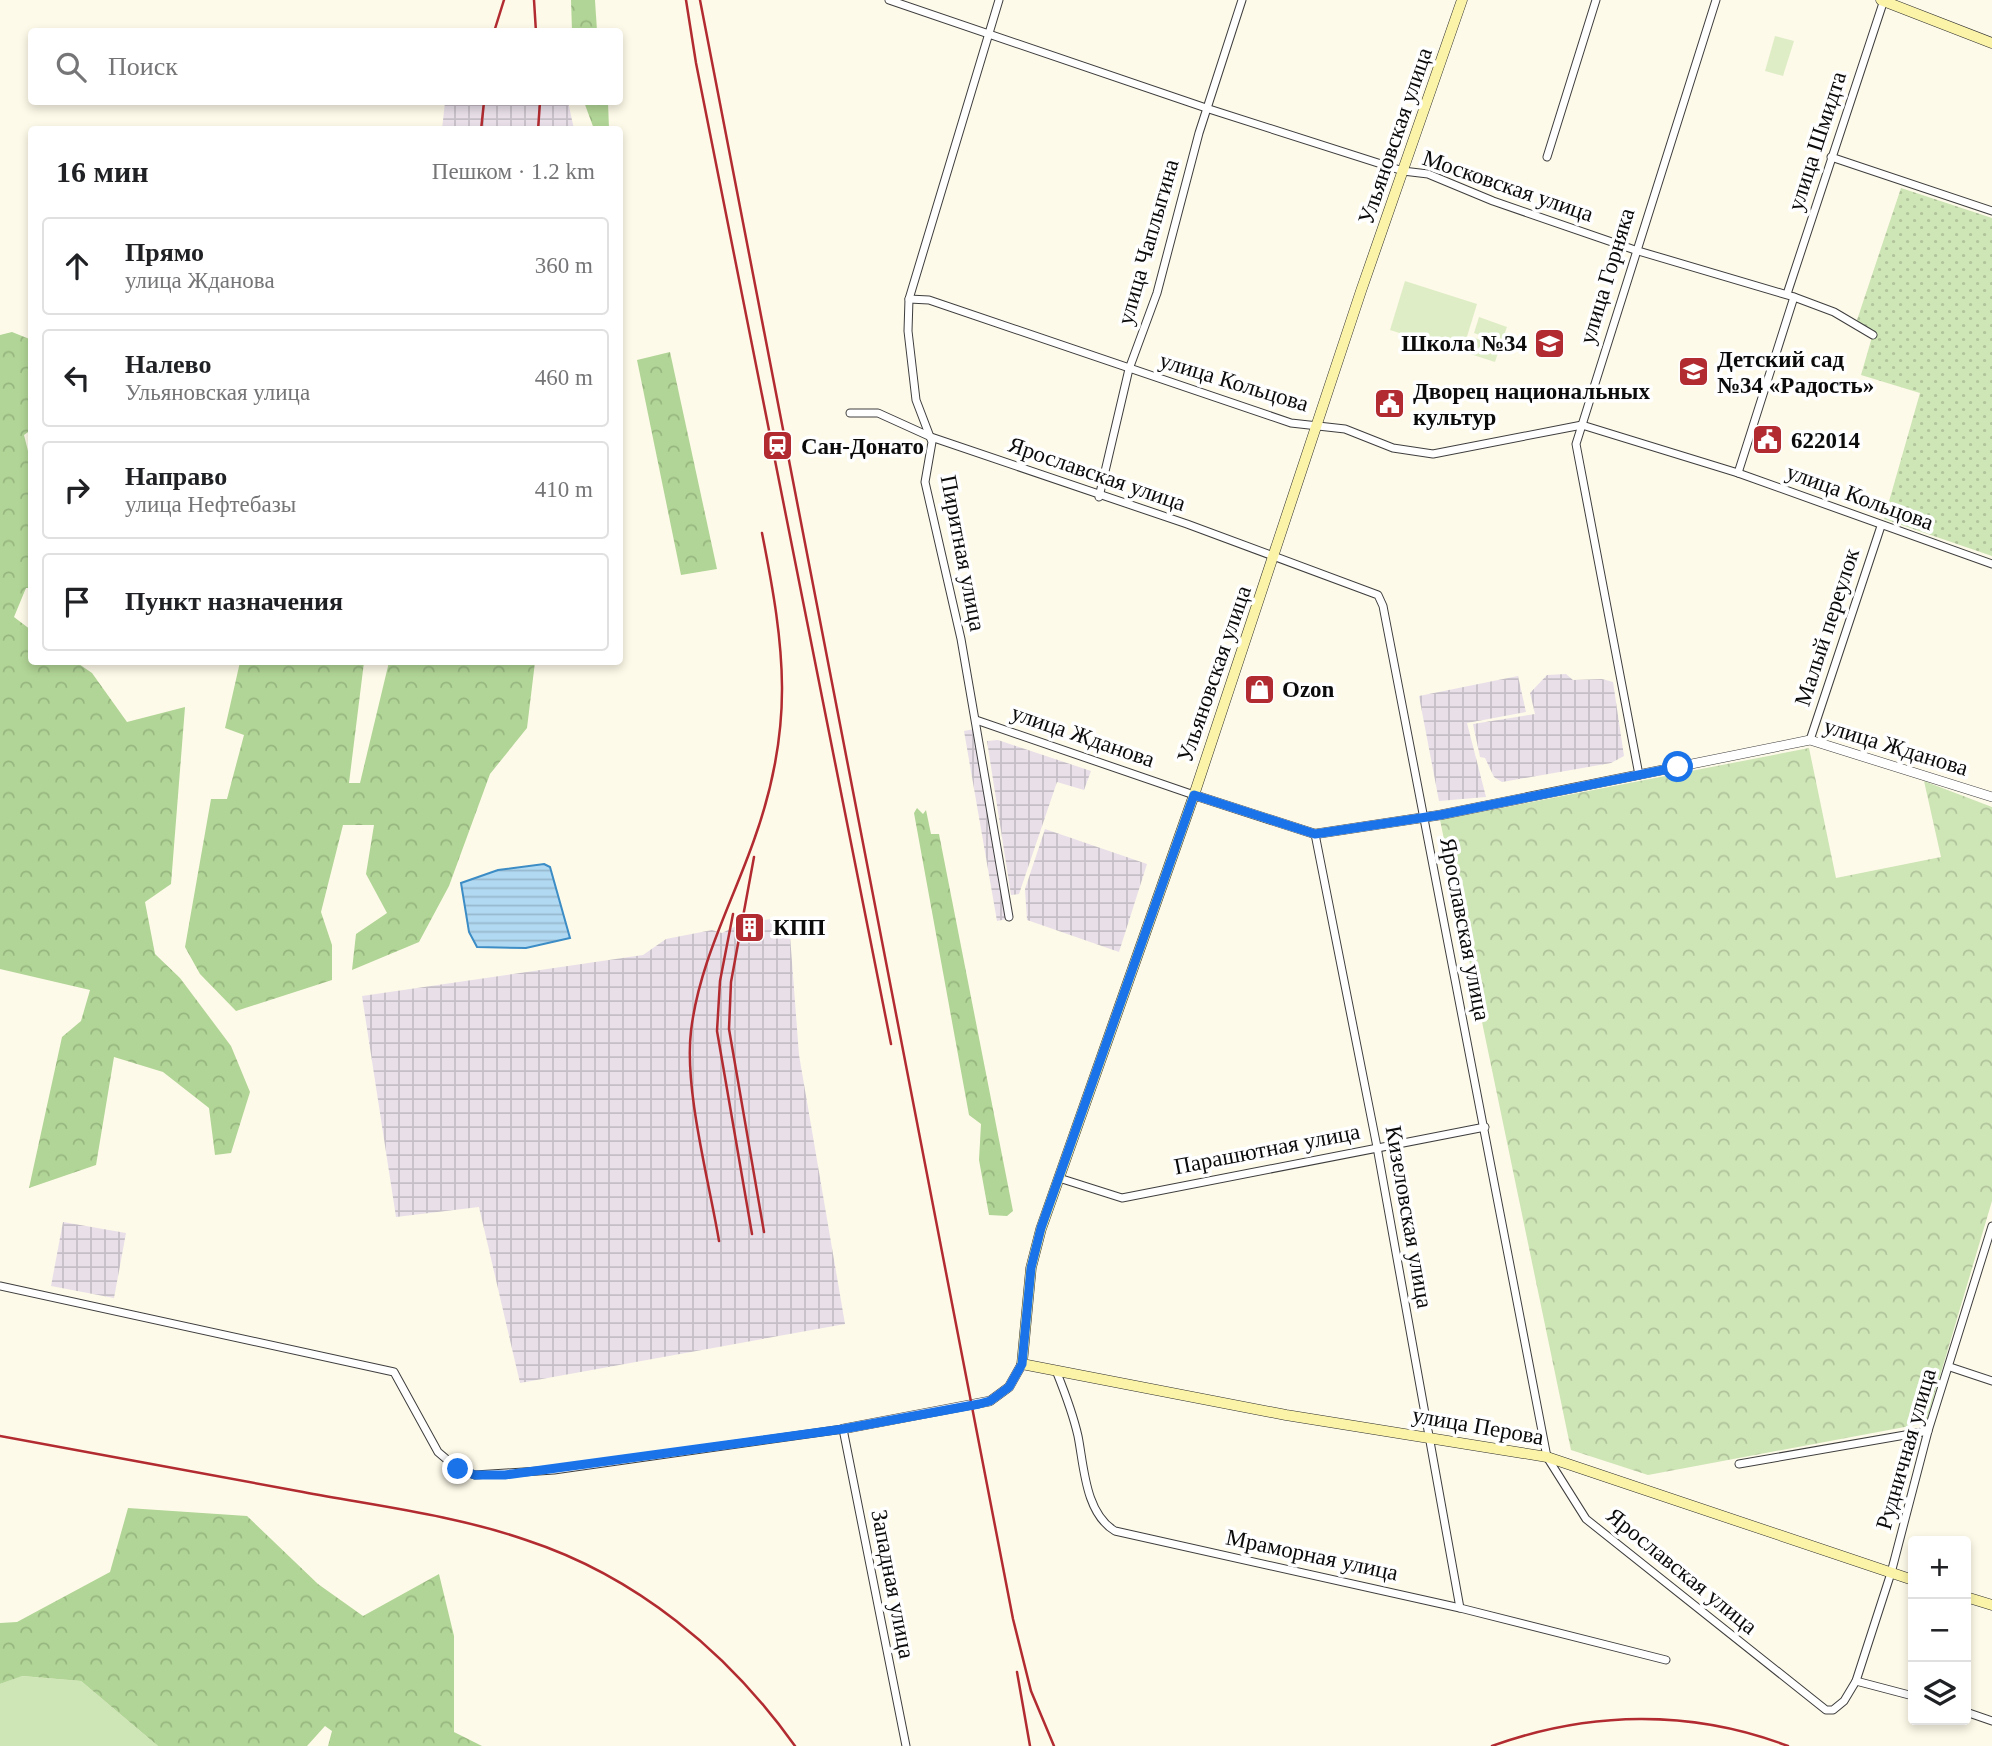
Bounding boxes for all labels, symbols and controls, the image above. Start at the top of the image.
search box [28,28,623,105]
street label: Ульяновская улица [1353,44,1437,228]
icon: search [52,48,90,86]
text: Поиск [108,52,178,81]
street label: улица Шмидта [1783,68,1851,214]
street label: Московская улица [1419,145,1597,227]
text: 16 мин [56,155,149,188]
street label: улица Чаплыгина [1112,156,1184,328]
text: Пешком · 1.2 km [432,159,595,184]
street label: улица Горняка [1574,205,1640,347]
text: Прямо [125,238,204,267]
icon: ahead [58,247,96,285]
text: 360 m [535,253,593,278]
text: улица Жданова [125,268,275,293]
school or university icon: Школа №34 [1533,326,1567,360]
place label: Школа №34 [1401,331,1527,356]
street label: улица Кольцова [1156,347,1312,417]
place label: Детский сад №34 «Радость» [1717,347,1874,398]
text: Налево [125,350,211,379]
school or university icon: Детский сад №34 «Радость» [1677,355,1711,389]
icon: left [58,359,96,397]
text: 460 m [535,365,593,390]
place label: Дворец национальных культур [1413,379,1651,430]
text: Ульяновская улица [125,380,310,405]
public building icon: Дворец национальных культур [1373,387,1407,421]
public building icon: 622014 [1751,423,1785,457]
place label: 622014 [1791,428,1861,453]
station icon: Сан-Донато [761,429,795,463]
street label: Ярославская улица [1005,432,1189,516]
place label: Сан-Донато [801,434,924,459]
street label: улица Кольцова [1783,459,1937,535]
text: Направо [125,462,227,491]
icon: right [58,471,96,509]
street label: Пиритная улица [936,473,990,633]
text: 410 m [535,477,593,502]
text: улица Нефтебазы [125,492,296,517]
street label: Малый переулок [1790,544,1865,709]
street label: Ульяновская улица [1172,582,1256,766]
icon: arrive [58,583,96,621]
text: Пункт назначения [125,587,343,616]
shop icon: Ozon [1242,672,1276,706]
place label: Ozon [1282,677,1335,702]
street label: улица Жданова [1008,700,1158,772]
street label: улица Жданова [1821,713,1971,781]
route start [1662,751,1693,782]
street label: Ярославская улица [1435,835,1495,1023]
building icon: КПП [733,910,767,944]
place label: КПП [773,915,826,940]
street label: Парашютная улица [1172,1119,1362,1179]
street label: Кизеловская улица [1381,1124,1437,1310]
street label: Рудничная улица [1871,1366,1941,1532]
street label: улица Перова [1410,1402,1546,1450]
route end [442,1453,473,1484]
street label: Ярославская улица [1602,1503,1762,1639]
street label: Западная улица [866,1507,920,1661]
street label: Мраморная улица [1224,1525,1400,1585]
map controls [1908,1536,1971,1725]
button: + [1908,1536,1971,1599]
button: − [1908,1599,1971,1662]
button: layers [1908,1662,1971,1725]

